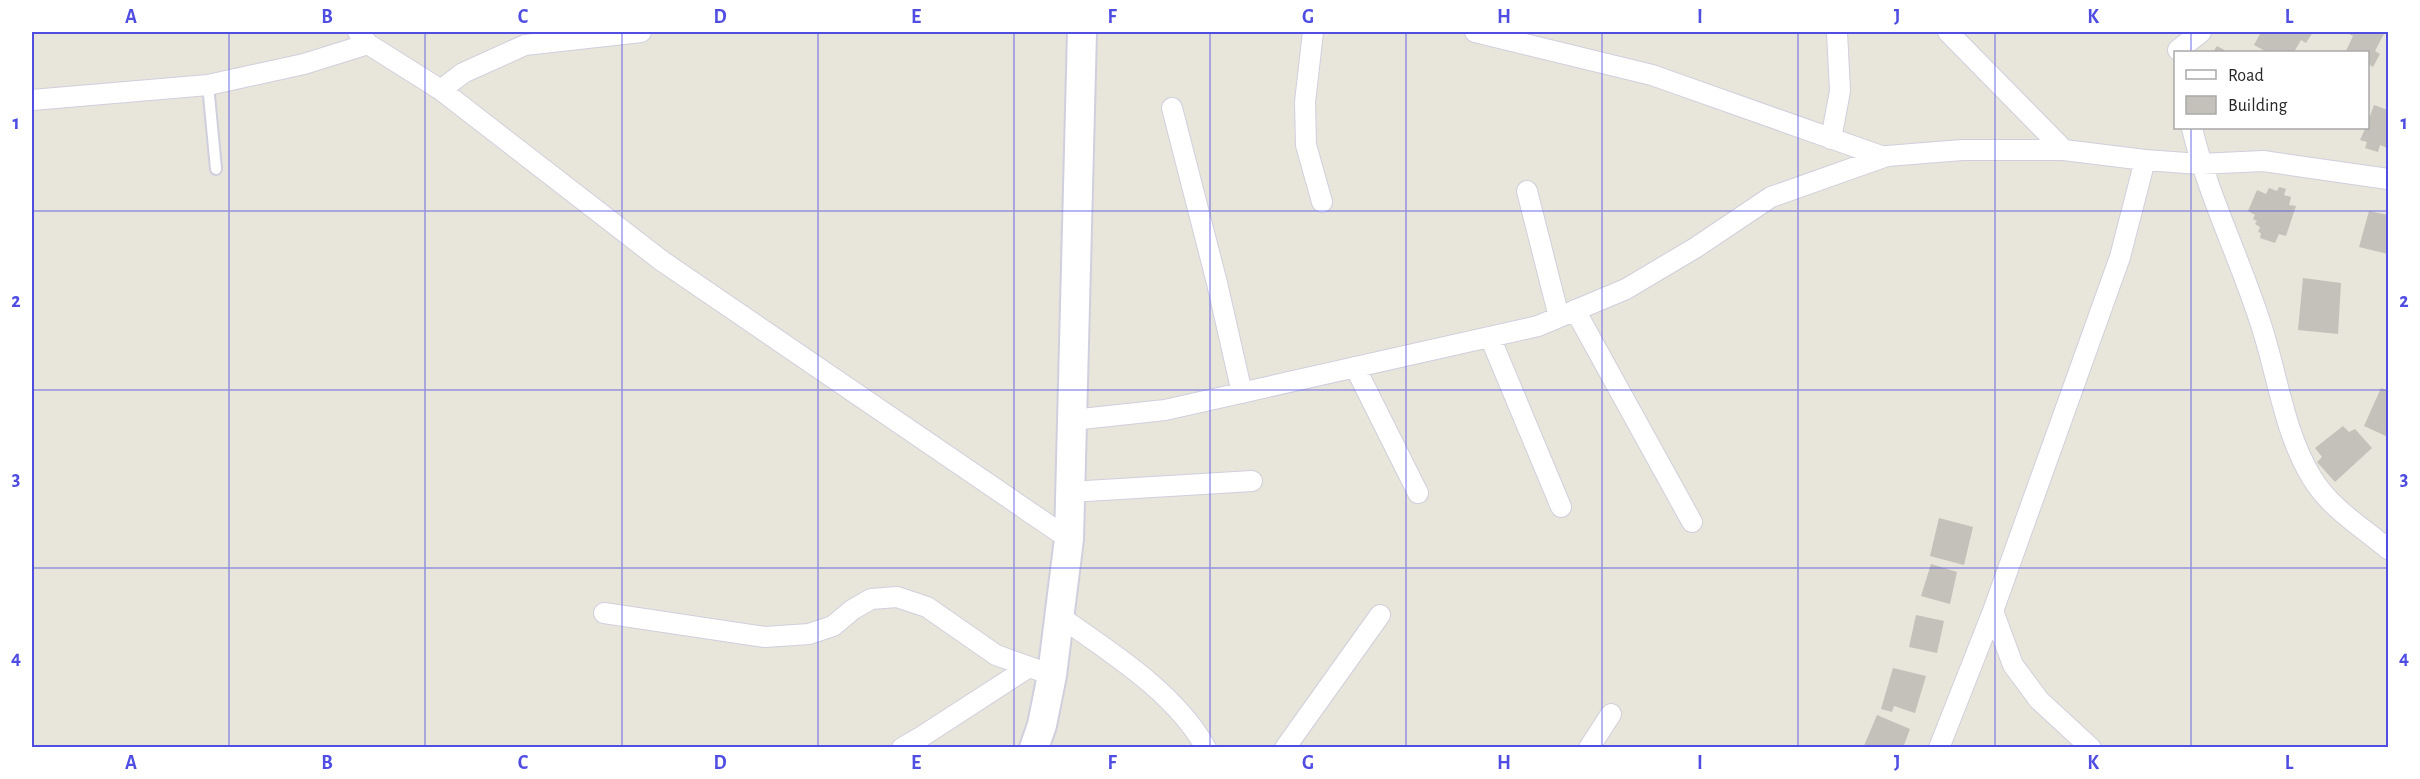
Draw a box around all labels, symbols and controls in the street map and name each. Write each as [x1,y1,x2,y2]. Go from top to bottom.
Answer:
text: A [125,7,137,27]
text: B [321,7,333,27]
text: C [518,7,529,27]
text: D [713,7,727,27]
text: E [911,7,921,27]
text: F [1107,7,1117,27]
text: G [1302,7,1314,27]
text: H [1497,7,1511,27]
text: I [1697,7,1703,27]
text: J [1894,7,1900,27]
text: K [2087,7,2099,27]
text: L [2285,7,2294,27]
legend [2174,51,2369,129]
text: Road [2228,67,2264,85]
text: Building [2228,97,2288,115]
text: 1 [12,113,20,133]
text: 1 [2400,113,2408,133]
text: 2 [11,291,21,311]
text: 2 [2399,291,2409,311]
text: 3 [12,469,20,489]
text: 3 [2400,469,2408,489]
text: 4 [11,648,21,668]
text: 4 [2399,648,2409,668]
text: A [125,753,137,773]
text: B [321,753,333,773]
text: C [518,753,529,773]
text: D [713,753,727,773]
text: E [911,753,921,773]
text: F [1107,753,1117,773]
text: G [1302,753,1314,773]
text: H [1497,753,1511,773]
text: I [1697,753,1703,773]
text: J [1894,753,1900,773]
text: K [2087,753,2099,773]
text: L [2285,753,2294,773]

